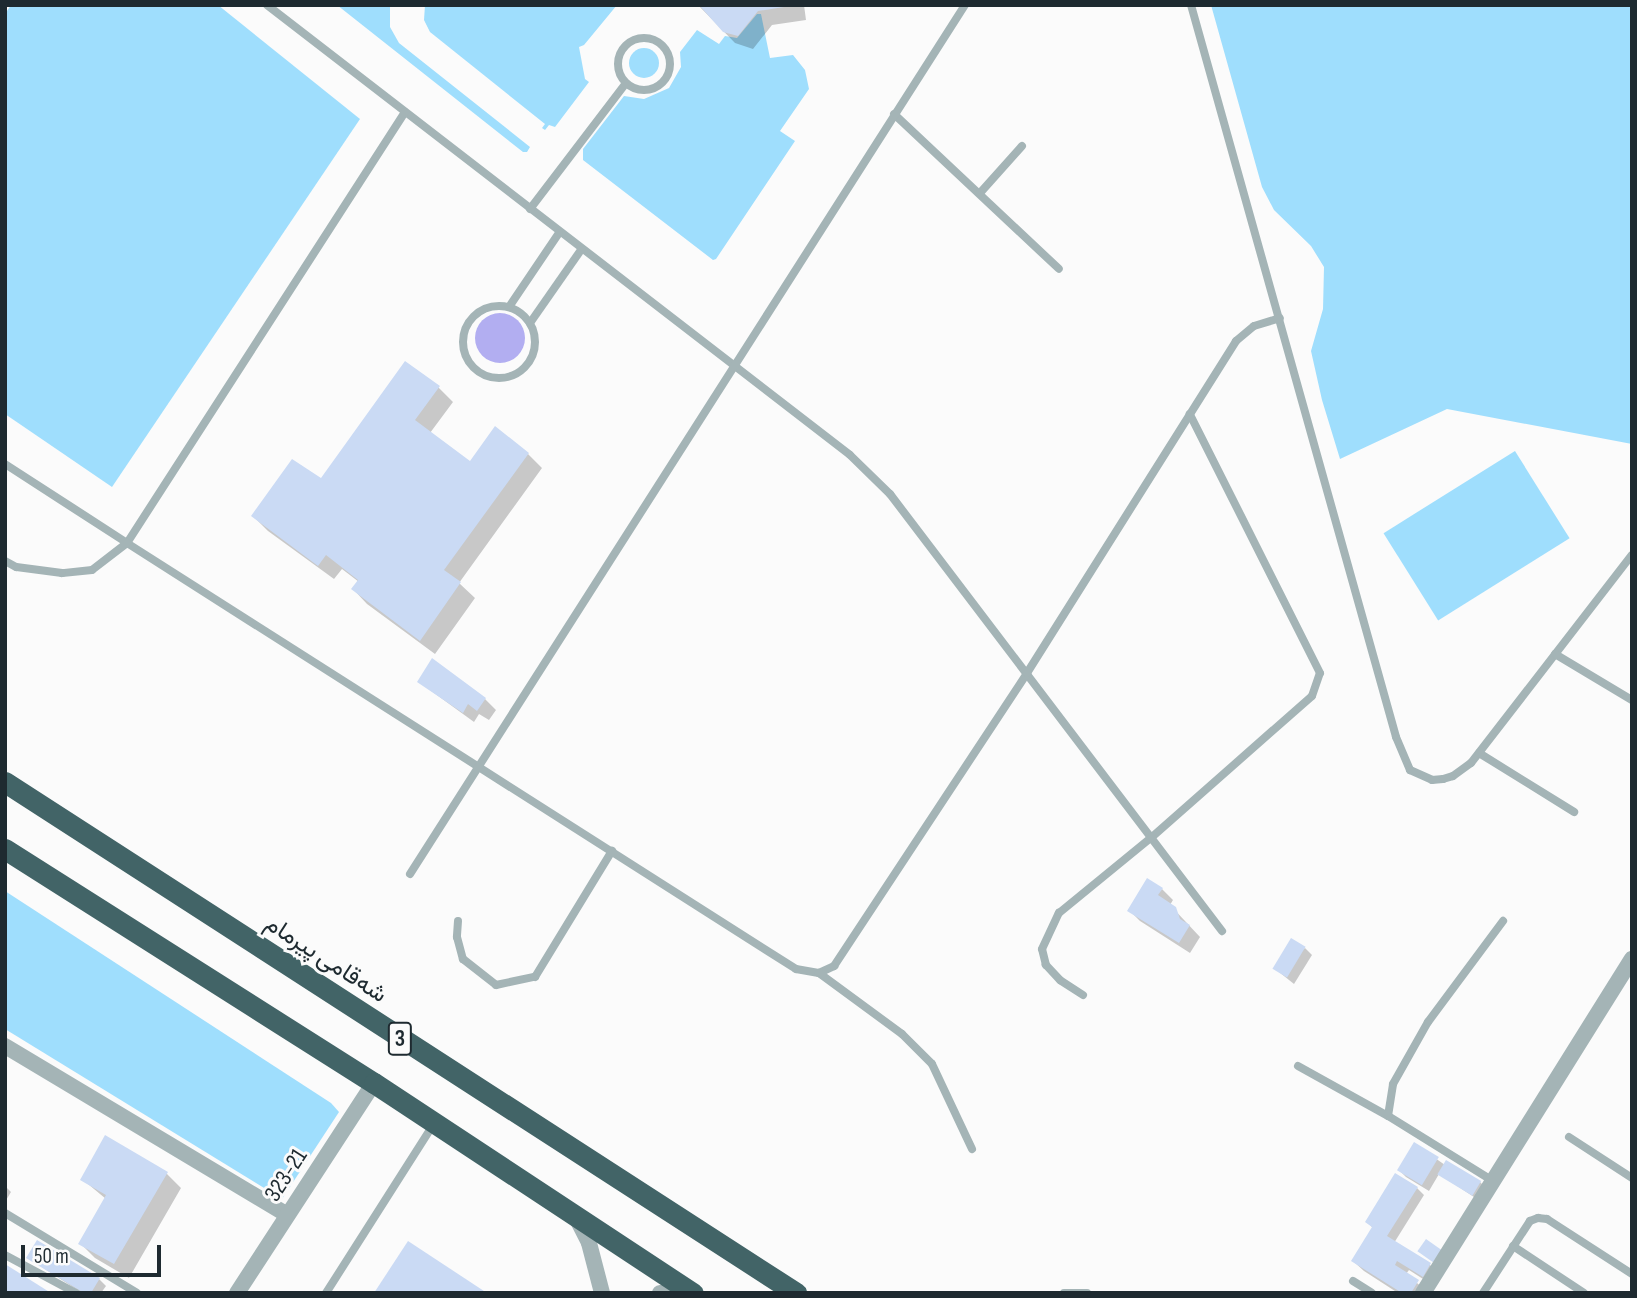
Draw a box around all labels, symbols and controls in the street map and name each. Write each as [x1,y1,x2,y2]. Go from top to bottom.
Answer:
street label: شەقامی پیرمام [260,909,392,1009]
road number: 3 [388,1020,412,1058]
street label: 323-21 [258,1143,314,1207]
scale bar [24,1232,164,1276]
text: 50 m [34,1244,69,1269]

